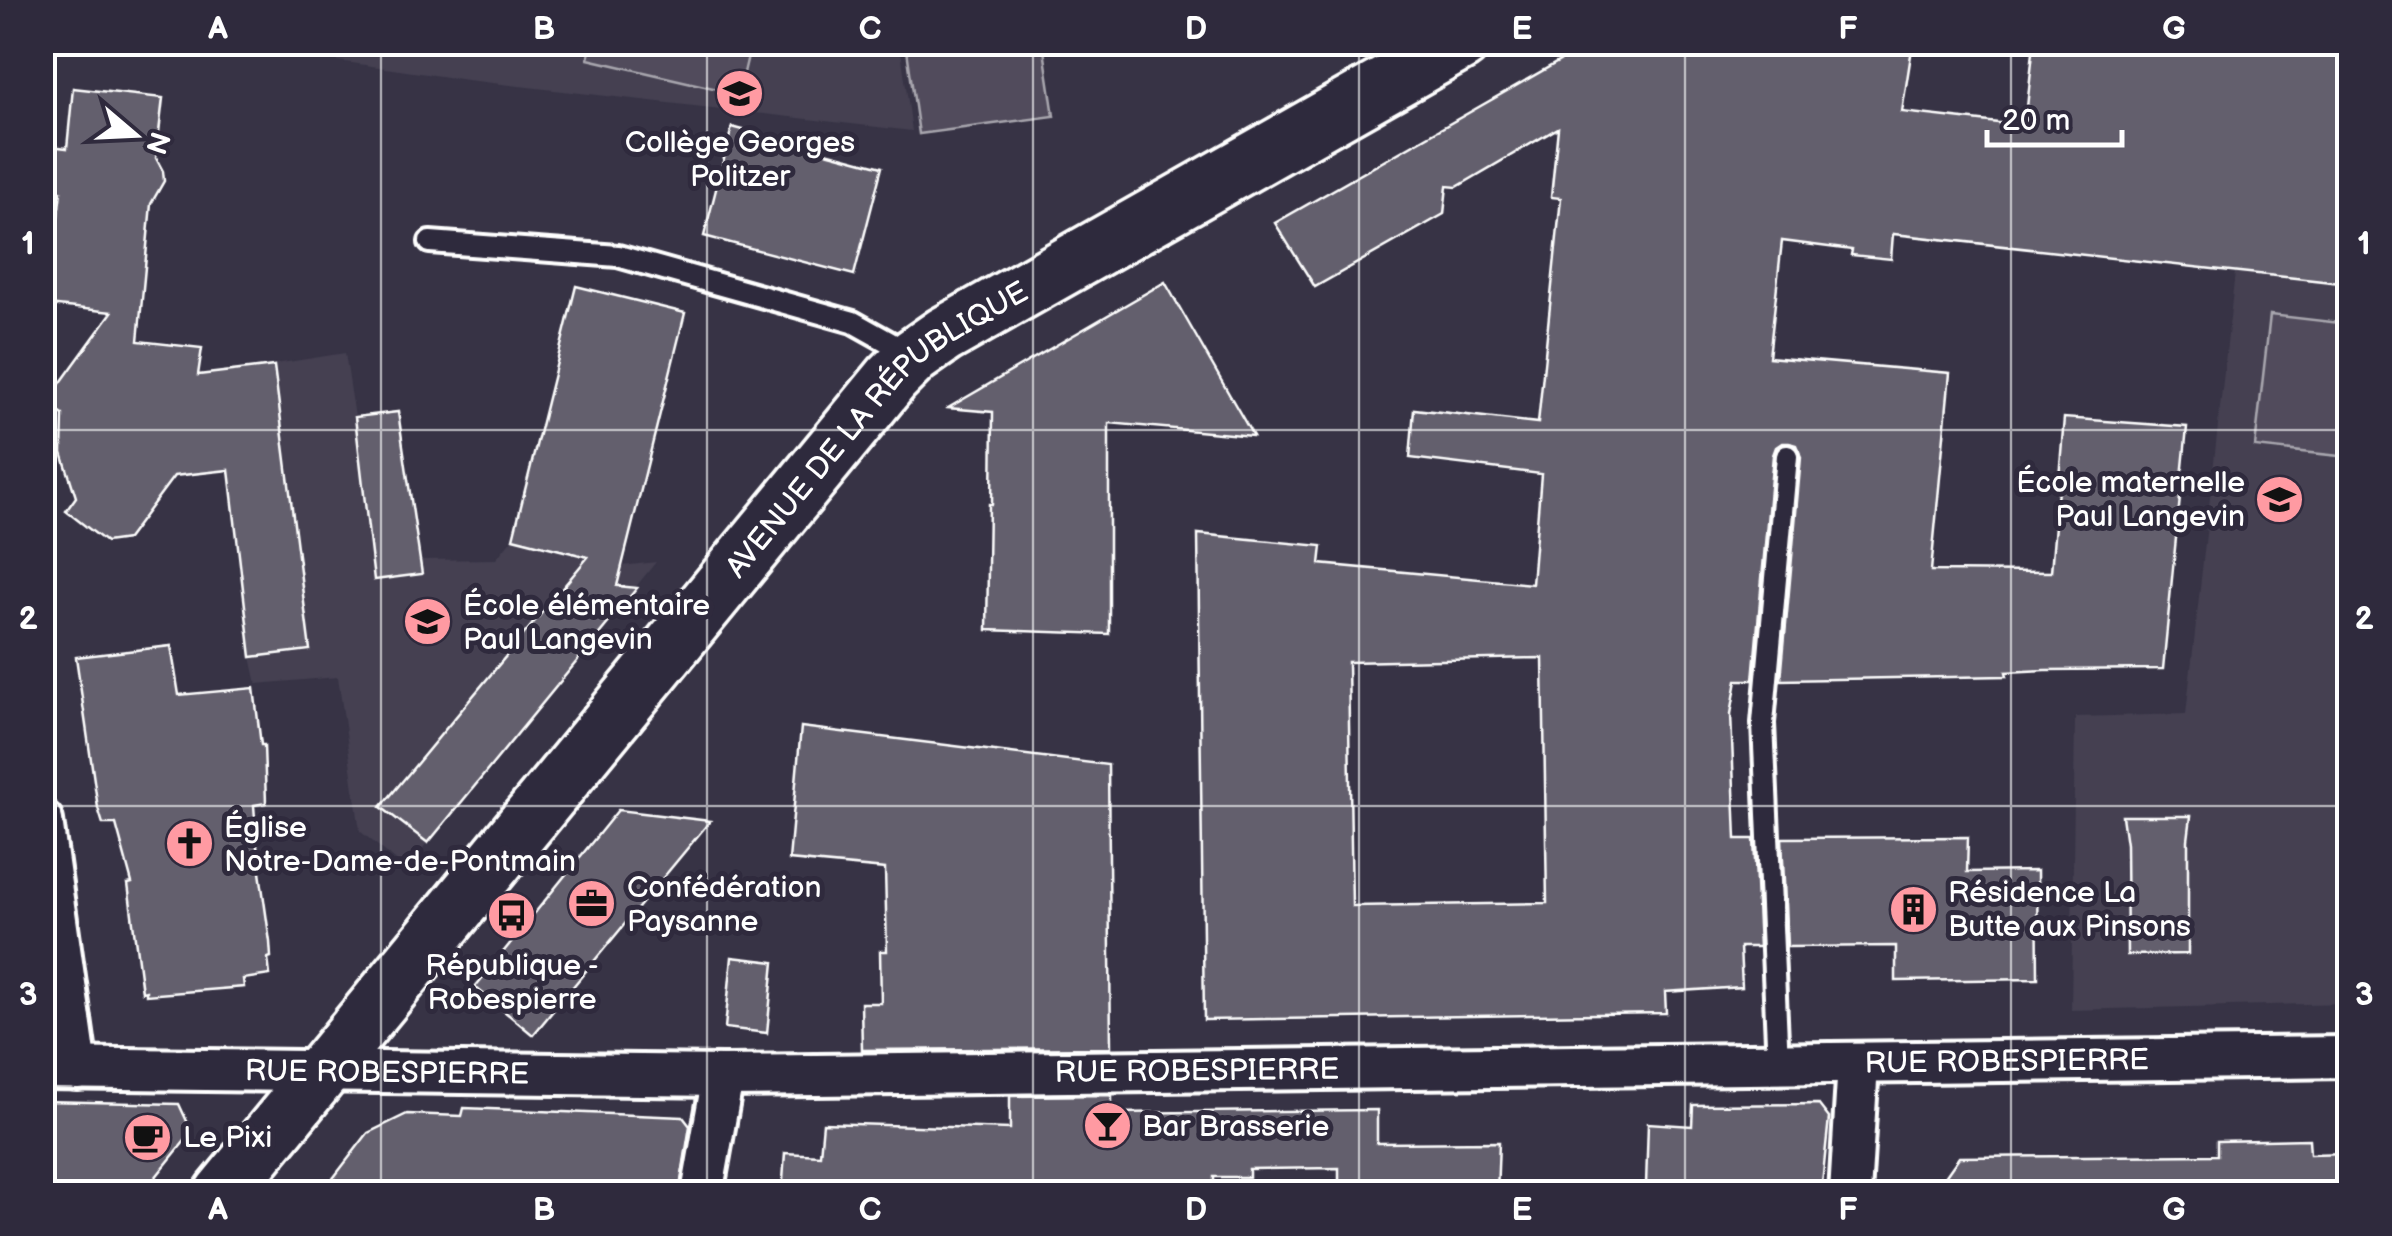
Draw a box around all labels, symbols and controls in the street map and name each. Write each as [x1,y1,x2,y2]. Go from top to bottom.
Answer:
text: A [207,10,228,49]
text: B [533,10,555,49]
text: C [859,10,881,49]
text: D [1185,10,1207,49]
text: E [1512,10,1532,49]
text: F [1838,10,1858,49]
text: G [2162,10,2186,49]
school or university icon: Collège Georges Politzer [714,67,766,119]
north arrow [85,85,185,185]
scale bar [1987,85,2122,147]
text: 20 m [2002,103,2070,139]
place label: Collège Georges Politzer [625,125,855,195]
text: N [138,127,176,158]
text: 1 [21,225,35,264]
text: 1 [2357,225,2371,264]
street label: AVENUE DE LA RÉPUBLIQUE [719,274,1034,585]
place label: École maternelle Paul Langevin [2016,464,2245,535]
school or university icon: École maternelle Paul Langevin [2254,473,2306,525]
place label: École élémentaire Paul Langevin [463,587,710,658]
school or university icon: École élémentaire Paul Langevin [402,596,454,648]
text: 2 [18,600,38,639]
text: 2 [2354,600,2374,639]
place label: Église Notre-Dame-de-Pontmain [224,809,576,880]
church icon: Église Notre-Dame-de-Pontmain [163,818,215,870]
place label: Confédération Paysanne [627,870,821,940]
place label: Résidence La Butte aux Pinsons [1948,875,2191,945]
office icon: Confédération Paysanne [566,878,618,930]
building icon: Résidence La Butte aux Pinsons [1887,883,1939,935]
bus stop icon: République - Robespierre [486,890,538,942]
place label: République - Robespierre [425,948,599,1018]
text: 3 [19,976,37,1015]
text: 3 [2355,976,2373,1015]
street label: RUE ROBESPIERRE [1864,1042,2149,1082]
street label: RUE ROBESPIERRE [1055,1052,1339,1091]
street label: RUE ROBESPIERRE [245,1053,529,1093]
bar icon: Bar Brasserie [1081,1100,1133,1152]
place label: Bar Brasserie [1142,1109,1329,1145]
cafe icon: Le Pixi [122,1111,174,1163]
place label: Le Pixi [183,1120,272,1156]
text: A [207,1191,228,1230]
text: B [533,1191,555,1230]
text: C [859,1191,881,1230]
text: D [1185,1191,1207,1230]
text: E [1512,1191,1532,1230]
text: F [1838,1191,1858,1230]
text: G [2162,1191,2186,1230]

